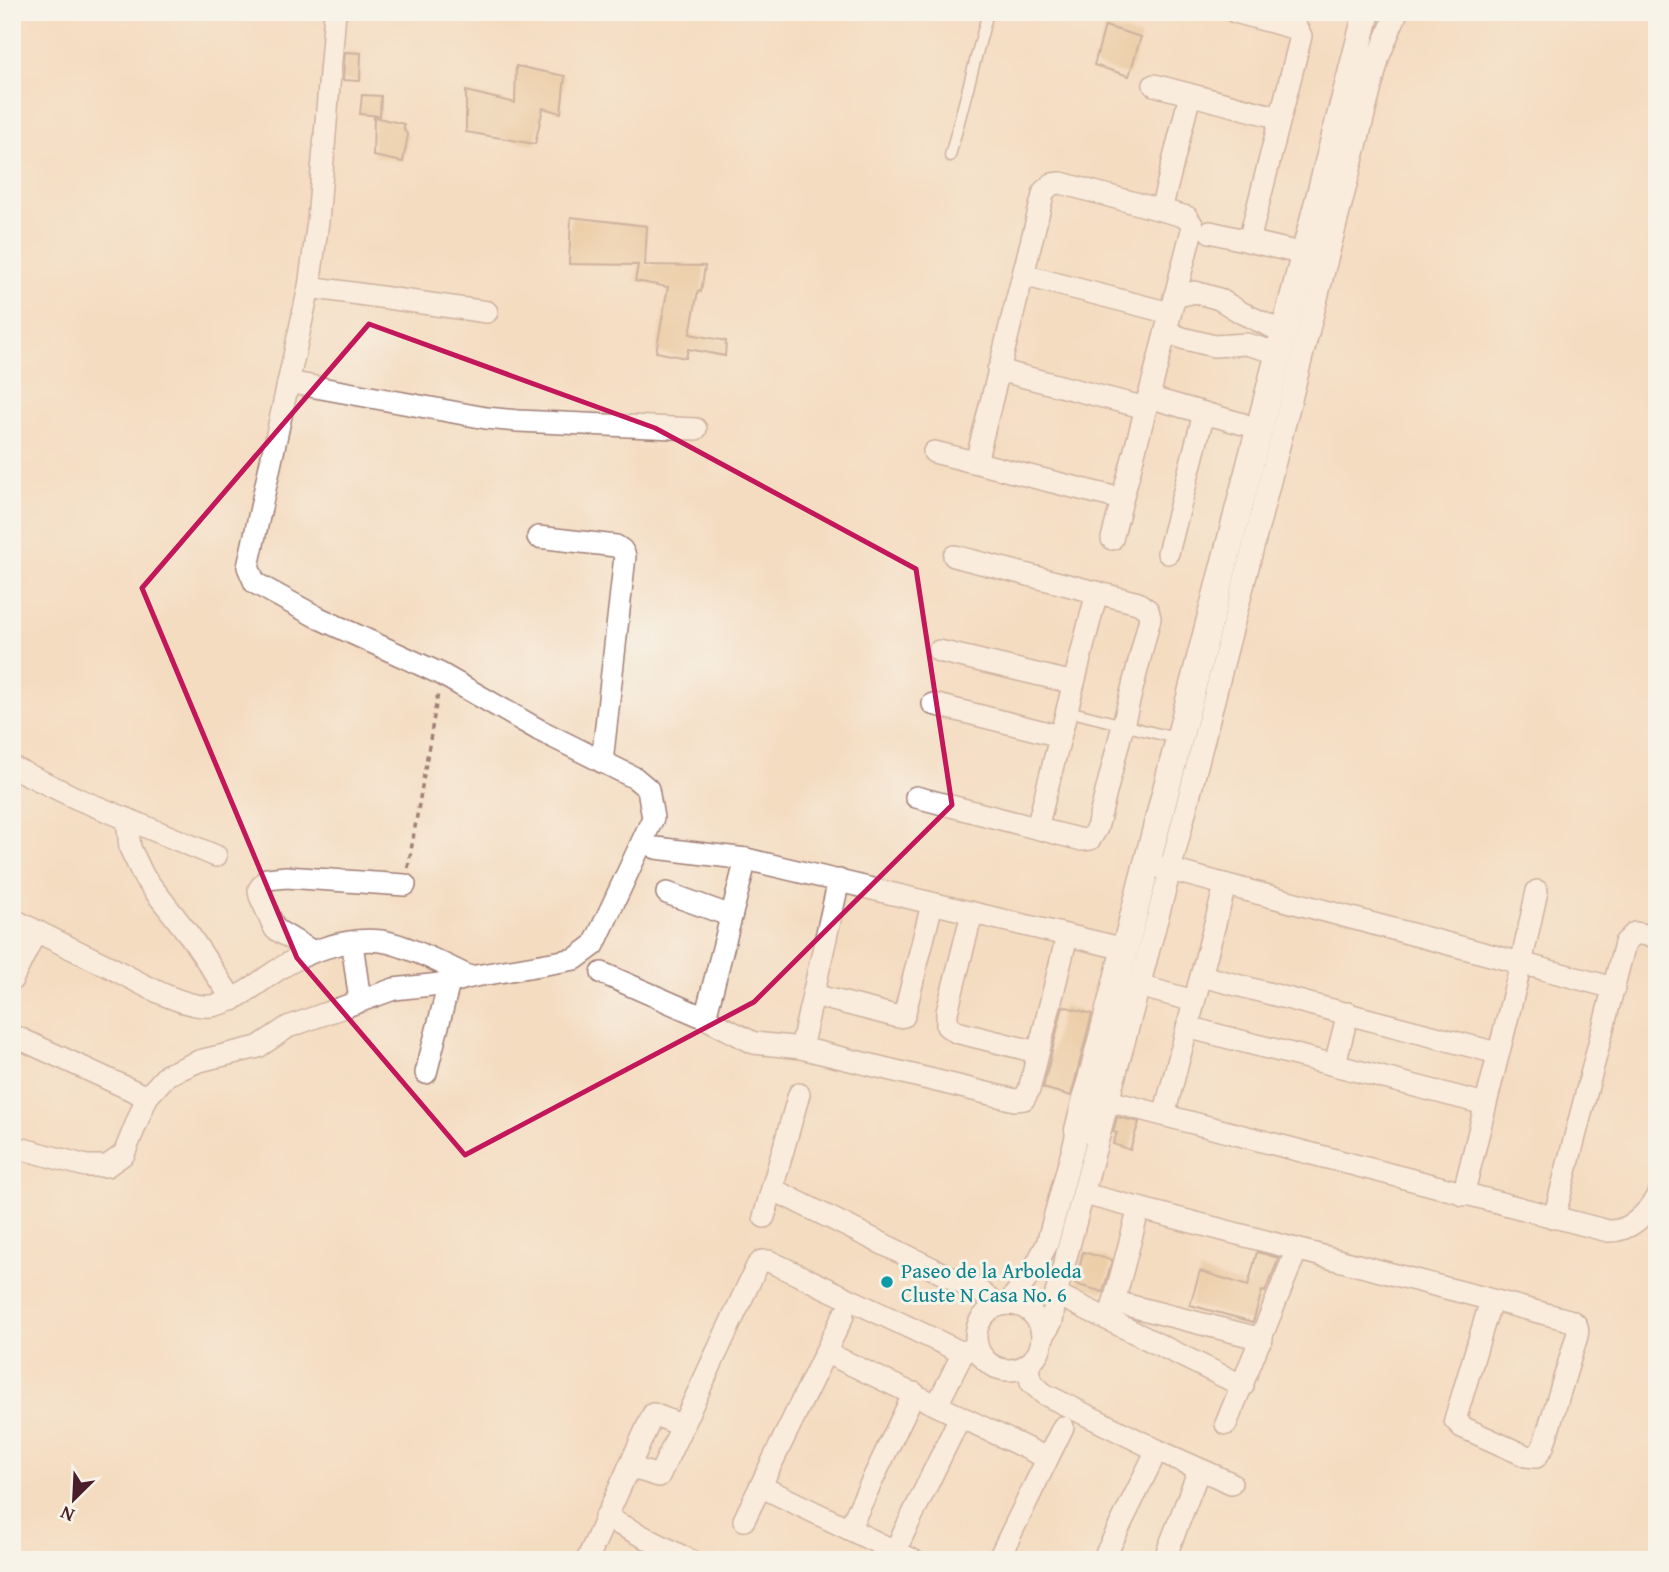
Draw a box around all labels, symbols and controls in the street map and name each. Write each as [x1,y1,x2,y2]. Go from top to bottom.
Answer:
place label: Paseo de la Arboleda Cluste N Casa No. 6 [901,1255,1082,1310]
marker: Paseo de la Arboleda Cluste N Casa No. 6 [879,1274,895,1290]
north arrow [38,1464,108,1534]
text: N [55,1499,79,1530]

